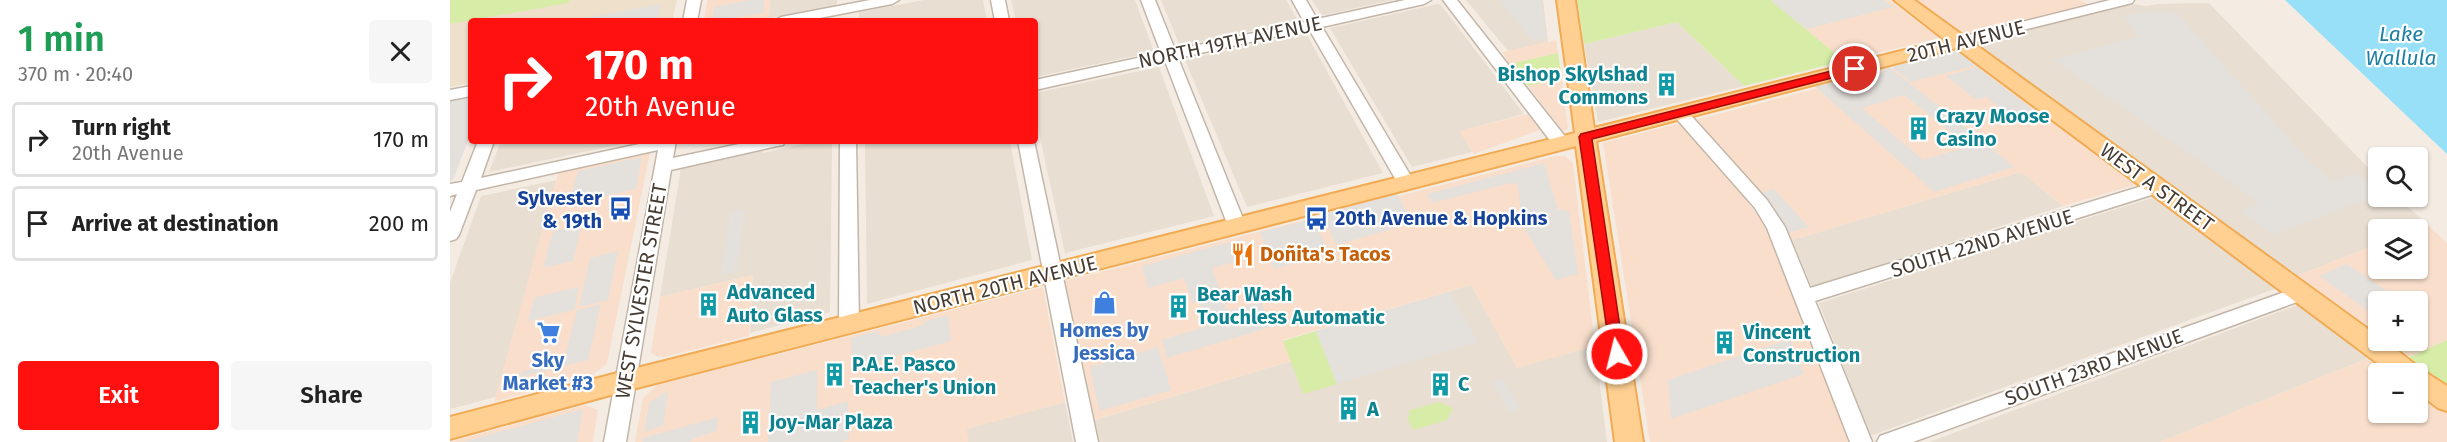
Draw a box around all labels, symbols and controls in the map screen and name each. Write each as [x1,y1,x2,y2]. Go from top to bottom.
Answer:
street label: NORTH 19TH AVENUE [1136,11,1324,73]
street label: 20TH AVENUE [1905,15,2027,67]
text: 1 min [18,17,105,61]
button: close [369,20,432,83]
water label: Lake Wallula [2365,21,2437,71]
text: 170 m [585,40,694,90]
icon: right [486,42,564,120]
pin [1829,43,1880,94]
icon: arrive [1838,52,1871,85]
text: 370 m · 20:40 [18,62,133,86]
place label: Bishop Skylshad Commons [1498,62,1648,109]
building icon: Bishop Skylshad Commons [1653,72,1679,98]
text: 20th Avenue [585,91,736,123]
place label: Crazy Moose Casino [1936,104,2050,151]
text: Turn right [72,114,171,141]
building icon: Crazy Moose Casino [1905,115,1931,141]
icon: right [21,123,54,156]
text: 170 m [373,126,429,153]
street label: WEST A STREET [2096,138,2219,237]
text: 20th Avenue [72,141,184,165]
map controls [2368,147,2428,423]
button: search [2368,147,2428,207]
street label: WEST SYLVESTER STREET [610,181,672,401]
place label: Sylvester & 19th [517,186,603,233]
bus stop icon: Sylvester & 19th [607,196,633,222]
street label: SOUTH 22ND AVENUE [1888,204,2076,282]
bus stop icon: 20th Avenue & Hopkins [1304,205,1330,231]
place label: 20th Avenue & Hopkins [1335,206,1548,230]
icon: arrive [21,207,54,240]
text: Arrive at destination [72,210,279,237]
text: 200 m [369,210,429,237]
button: layers [2368,219,2428,279]
restaurant icon: Doñita's Tacos [1229,241,1255,267]
place label: Doñita's Tacos [1260,242,1391,266]
street label: NORTH 20TH AVENUE [911,251,1099,319]
place label: Advanced Auto Glass [726,280,823,327]
place label: Bear Wash Touchless Automatic [1197,282,1385,329]
shop icon: Homes by Jessica [1091,289,1117,315]
building icon: Advanced Auto Glass [696,291,722,317]
button: + [2368,291,2428,351]
building icon: Bear Wash Touchless Automatic [1166,293,1192,319]
place label: Homes by Jessica [1059,318,1149,365]
supermarket icon: Sky Market #3 [535,319,561,345]
place label: Vincent Construction [1742,320,1860,367]
position arrow [1585,322,1649,386]
street label: SOUTH 23RD AVENUE [2002,324,2186,410]
building icon: Vincent Construction [1712,330,1738,356]
place label: Sky Market #3 [503,348,593,395]
place label: P.A.E. Pasco Teacher's Union [852,352,996,399]
button: Exit [18,361,219,430]
button: Share [231,361,432,430]
building icon: P.A.E. Pasco Teacher's Union [821,362,847,388]
button: − [2368,363,2428,423]
building icon: C [1427,371,1453,397]
place label: C [1458,372,1470,396]
building icon: A [1336,396,1362,422]
place label: A [1366,397,1380,421]
building icon: Joy-Mar Plaza [738,409,764,435]
place label: Joy-Mar Plaza [768,410,893,434]

